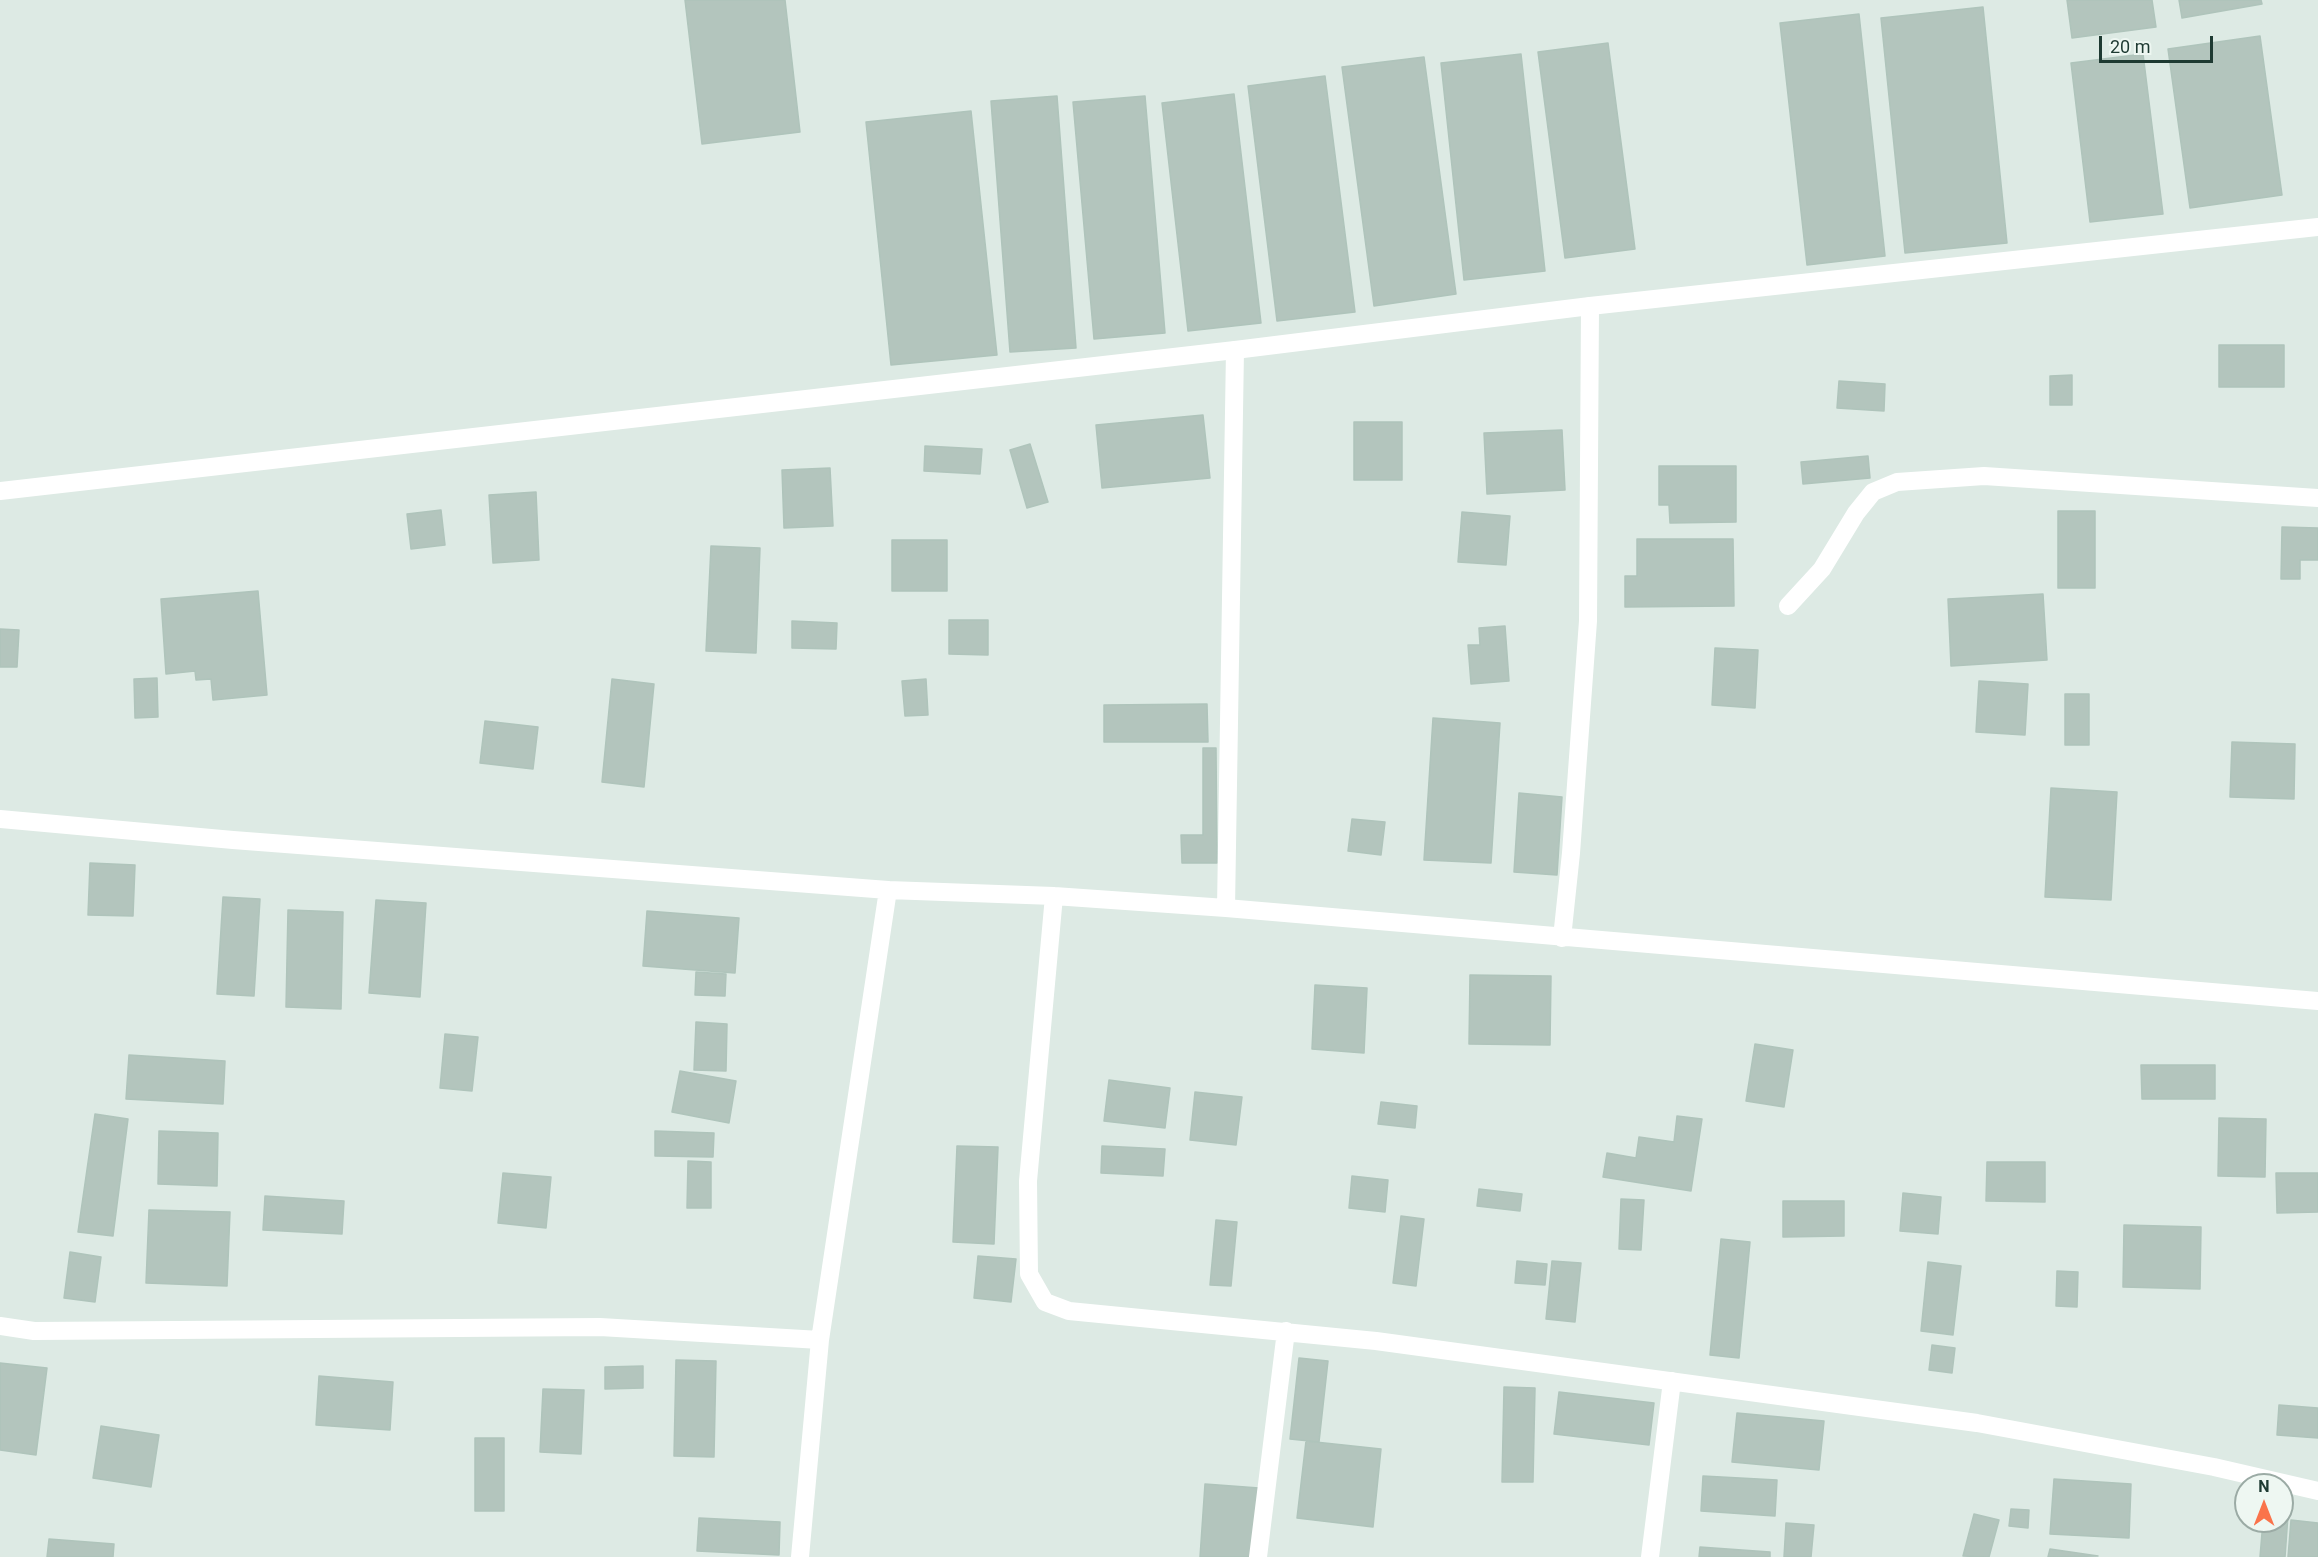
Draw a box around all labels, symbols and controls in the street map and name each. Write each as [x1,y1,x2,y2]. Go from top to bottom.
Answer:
scale bar [2102,24,2216,62]
text: 20 m [2110,36,2150,57]
north arrow [2234,1473,2294,1533]
text: N [2258,1477,2270,1496]

